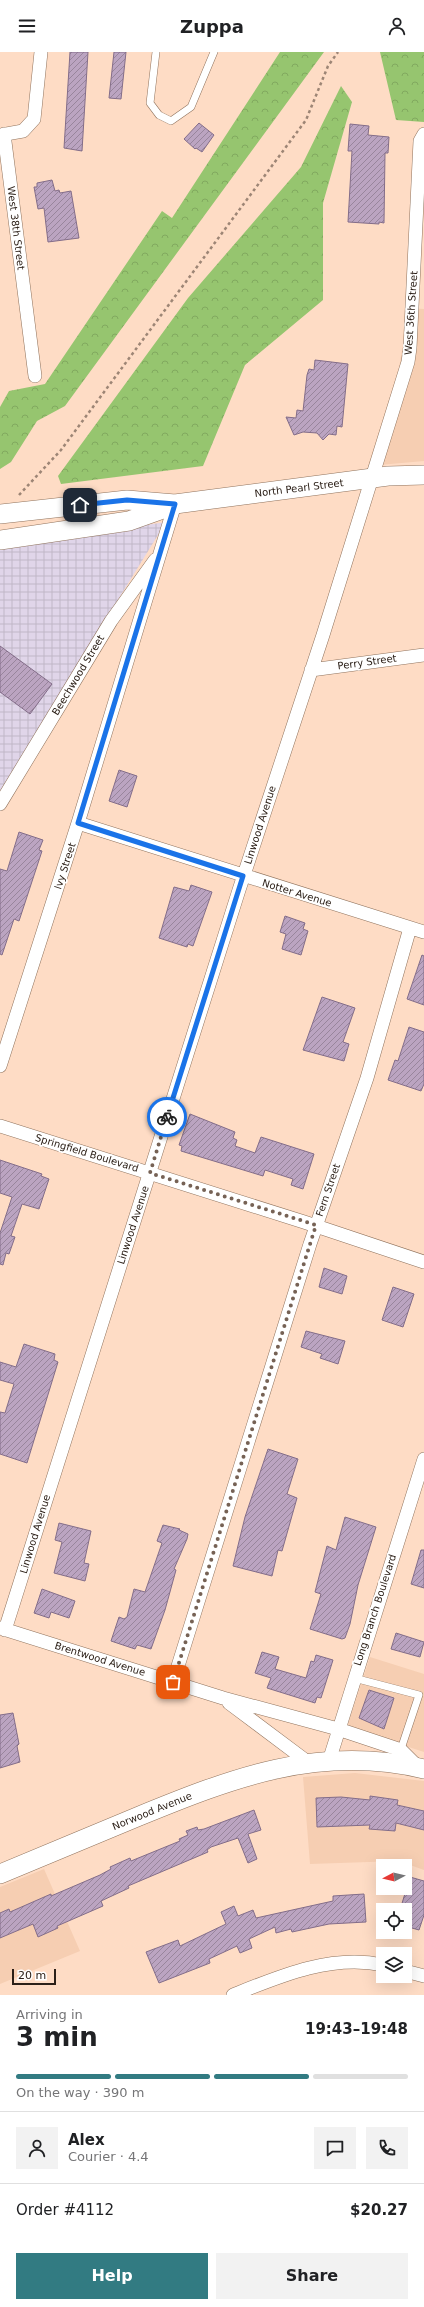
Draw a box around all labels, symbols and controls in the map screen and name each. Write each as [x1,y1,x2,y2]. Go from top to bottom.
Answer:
icon: menu [16,15,38,37]
icon: person [386,15,408,37]
text: Zuppa [180,16,244,37]
street label: West 38th Street [5,185,27,271]
street label: West 36th Street [403,270,419,355]
street label: North Pearl Street [254,477,344,499]
pin [63,488,97,522]
icon: home [69,494,91,516]
street label: Beechwood Street [50,633,106,717]
street label: Perry Street [337,652,397,672]
street label: Linwood Avenue [242,784,278,866]
street label: Ivy Street [52,841,78,891]
street label: Notter Avenue [261,877,333,909]
courier [147,1097,187,1137]
icon: bike [156,1106,178,1128]
street label: Springfield Boulevard [34,1132,140,1174]
street label: Fern Street [314,1162,342,1218]
street label: Linwood Avenue [115,1184,151,1266]
street label: Linwood Avenue [18,1493,52,1575]
street label: Long Branch Boulevard [352,1553,398,1667]
street label: Brentwood Avenue [53,1640,147,1678]
pin [156,1665,190,1699]
icon: bag [162,1671,184,1693]
street label: Norwood Avenue [111,1790,193,1832]
north arrow [376,1859,412,1895]
map controls [376,1859,412,1983]
button: locate [376,1903,412,1939]
button: layers [376,1947,412,1983]
scale bar [12,1967,56,1986]
text: 20 m [18,1969,46,1982]
text: Arriving in [16,2007,83,2022]
text: 19:43–19:48 [305,2020,408,2038]
text: 3 min [16,2022,98,2052]
text: On the way · 390 m [16,2085,144,2100]
button: person [16,2127,58,2169]
button: chat [314,2127,356,2169]
button: phone [366,2127,408,2169]
text: Alex [68,2131,105,2149]
text: Courier · 4.4 [68,2149,149,2164]
text: Order #4112 [16,2201,114,2219]
text: $20.27 [350,2201,408,2219]
button: Help [16,2253,208,2299]
button: Share [216,2253,408,2299]

